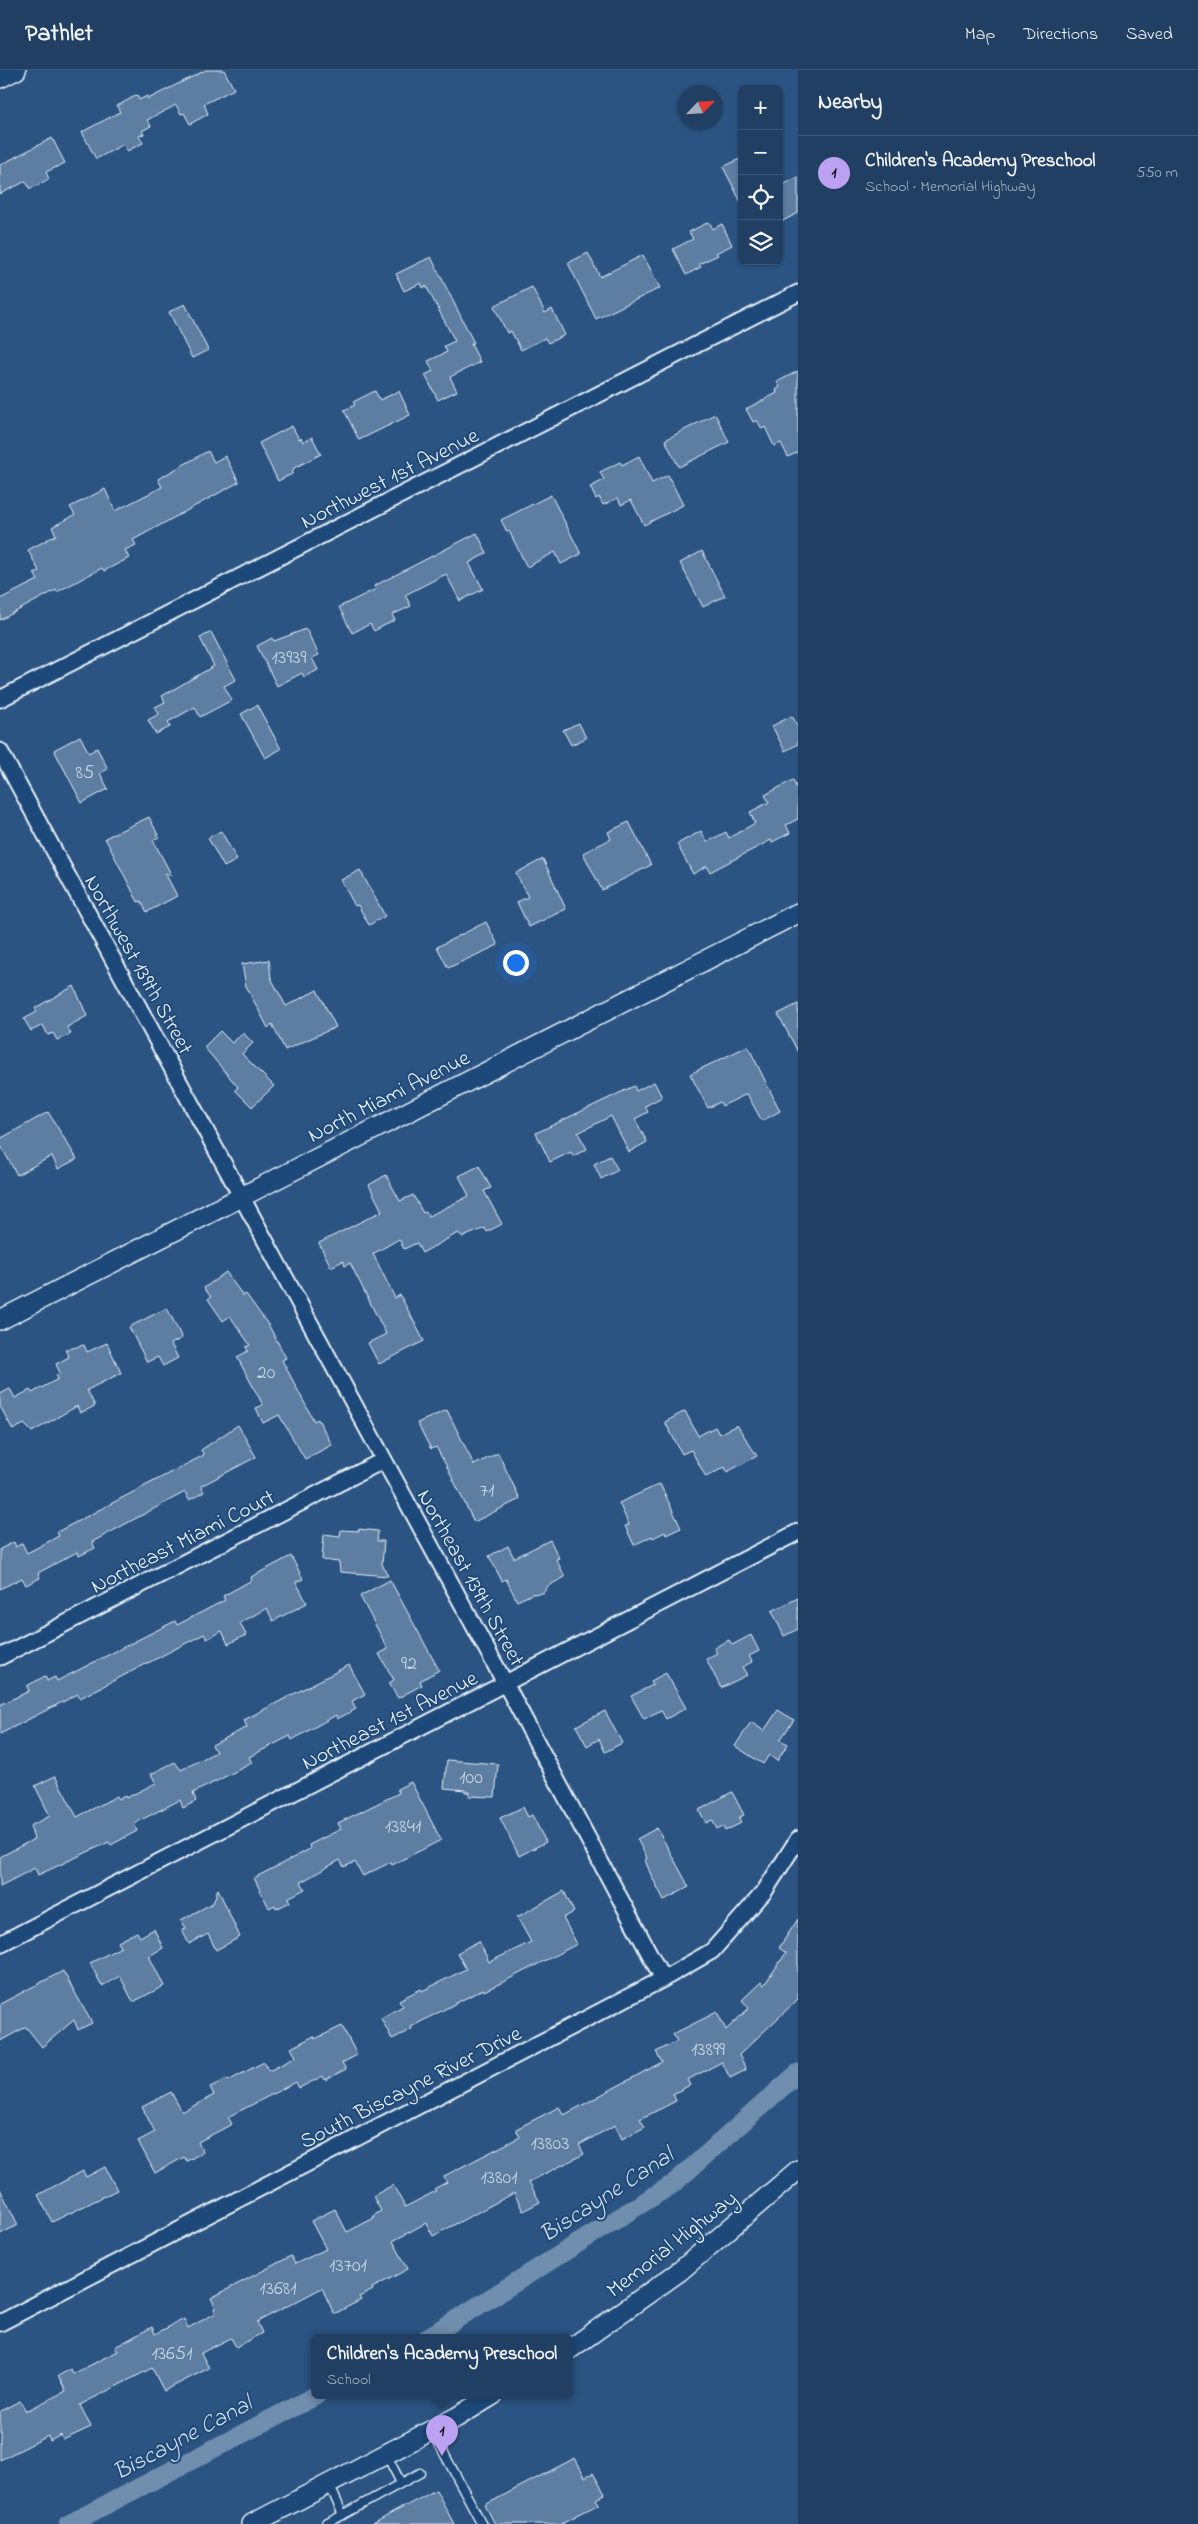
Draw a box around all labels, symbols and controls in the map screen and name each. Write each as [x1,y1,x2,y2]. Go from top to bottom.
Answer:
text: Pathlet [25,17,93,52]
text: Map [965,22,995,48]
text: Directions [1023,22,1098,48]
text: Saved [1126,22,1173,48]
north arrow [678,85,723,130]
map controls [738,85,783,265]
button: + [738,85,783,130]
text: Nearby [818,88,882,118]
button: − [738,130,783,175]
text: Children's Academy Preschool [865,148,1095,175]
text: 1 [831,161,837,185]
text: 550 m [1136,161,1178,185]
button: locate [738,175,783,220]
text: School · Memorial Highway [865,175,1035,199]
button: layers [738,220,783,265]
street label: Northwest 1st Avenue [296,421,485,538]
house number: 13939 [272,644,306,673]
house number: 85 [76,759,94,788]
street label: Northwest 139th Street [75,870,200,1062]
your location [503,950,529,976]
street label: North Miami Avenue [303,1043,476,1152]
house number: 20 [257,1359,276,1388]
house number: 71 [480,1477,494,1506]
street label: Northeast Miami Court [86,1482,281,1603]
street label: Northeast 139th Street [407,1484,532,1673]
house number: 92 [401,1650,417,1679]
street label: Northeast 1st Avenue [297,1663,484,1780]
house number: 100 [459,1764,483,1793]
house number: 13841 [385,1813,421,1842]
street label: South Biscayne River Drive [295,2019,528,2159]
house number: 13899 [691,2036,725,2065]
house number: 13803 [530,2130,570,2159]
water label: Biscayne Canal [534,2138,684,2252]
house number: 13801 [480,2164,518,2193]
street label: Memorial Highway [601,2184,746,2308]
house number: 13701 [329,2252,367,2281]
house number: 13681 [259,2275,297,2304]
popup [311,2334,573,2399]
house number: 13651 [151,2340,193,2369]
text: Children's Academy Preschool [327,2341,557,2368]
text: School [327,2368,371,2392]
water label: Biscayne Canal [107,2386,262,2491]
pin: 1 [426,2415,458,2456]

